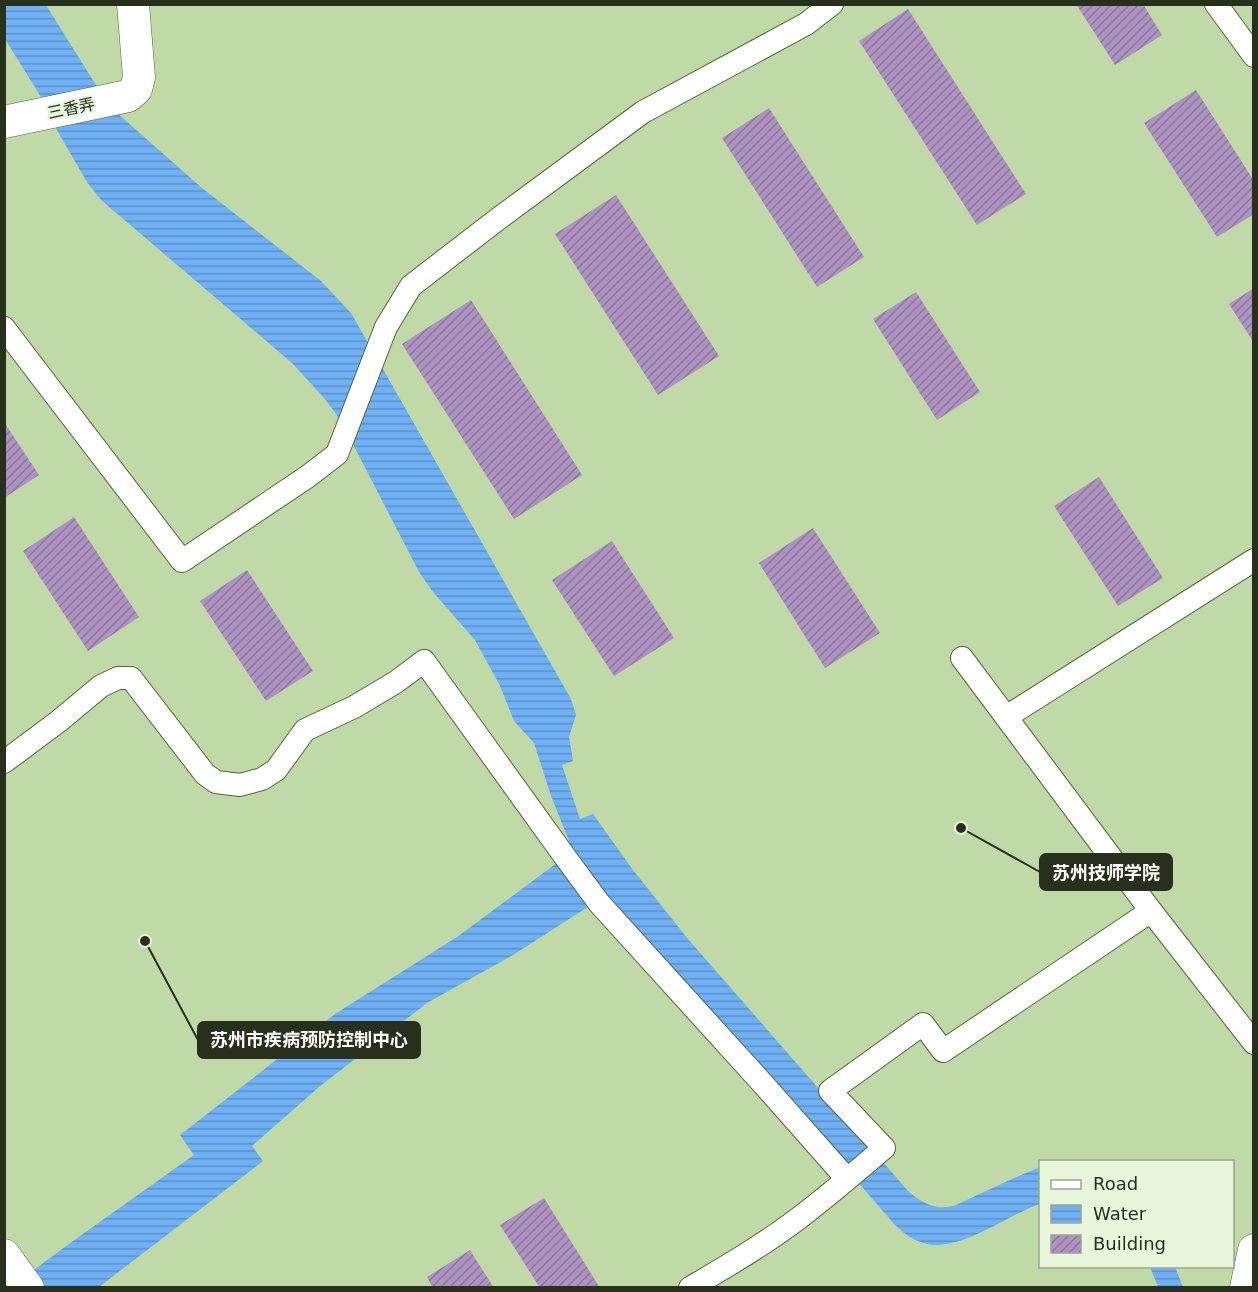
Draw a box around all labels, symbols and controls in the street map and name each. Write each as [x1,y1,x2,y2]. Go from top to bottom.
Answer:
street label: 三香弄 [46,94,97,123]
callout: 苏州技师学院 [1040,854,1172,890]
text: 苏州技师学院 [1052,862,1160,883]
callout: 苏州市疾病预防控制中心 [198,1022,420,1058]
text: 苏州市疾病预防控制中心 [210,1029,408,1050]
legend [1039,1160,1234,1268]
text: Road [1093,1173,1138,1194]
text: Water [1093,1203,1147,1224]
text: Building [1093,1233,1166,1254]

